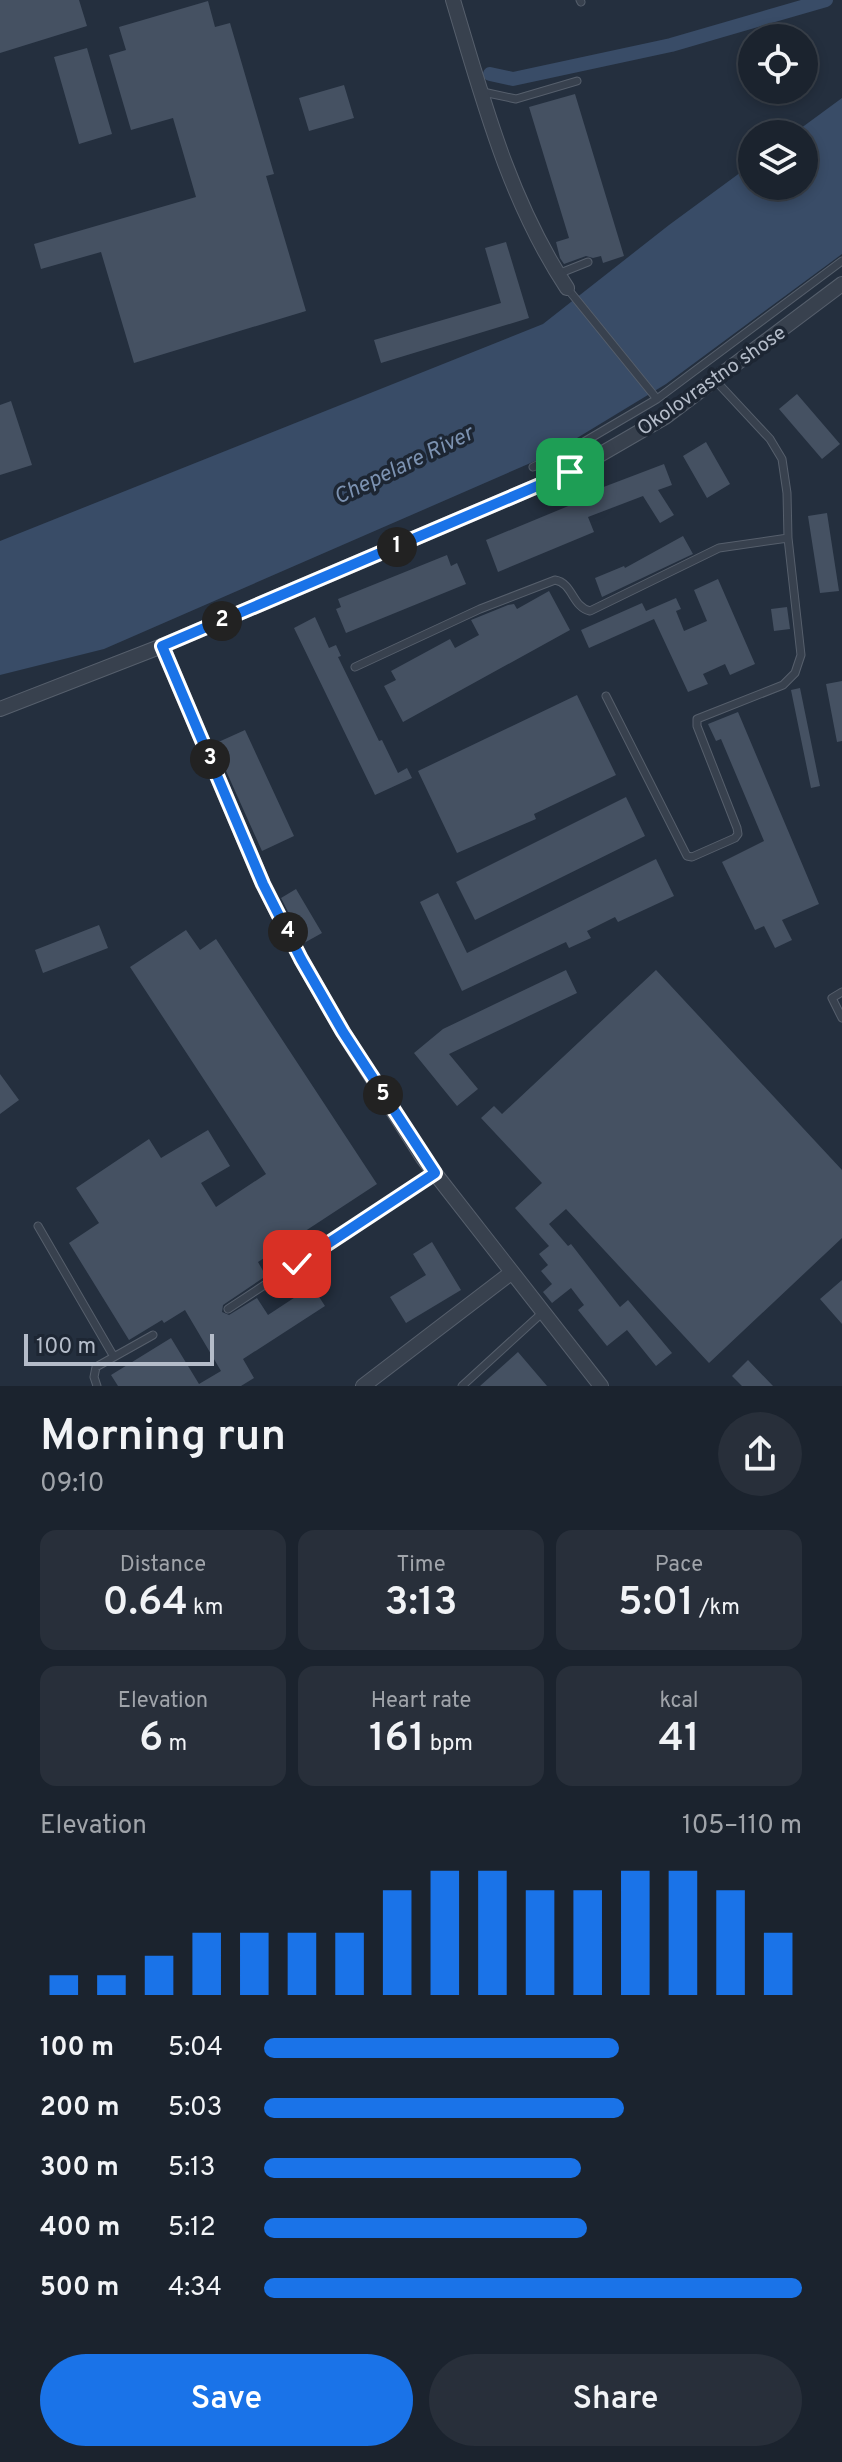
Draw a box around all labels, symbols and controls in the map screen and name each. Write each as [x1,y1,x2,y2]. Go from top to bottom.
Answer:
map controls [738,24,818,200]
button: locate [738,24,818,104]
button: layers [738,120,818,200]
street label: Okolovrastno shose [633,321,792,443]
water label: Chepelare River [330,420,480,512]
pin [536,438,604,506]
icon: arrive [548,450,592,494]
pin: 1 [377,527,417,567]
text: 1 [393,533,401,560]
pin: 2 [202,601,242,641]
text: 2 [215,607,229,634]
pin: 3 [190,739,230,779]
text: 3 [203,745,217,772]
pin: 4 [268,912,308,952]
text: 4 [281,918,295,945]
pin: 5 [363,1075,403,1115]
text: 5 [376,1081,390,1108]
pin [263,1230,331,1298]
icon: check [275,1242,319,1286]
scale bar [24,1330,214,1366]
text: 100 m [36,1334,96,1361]
text: Morning run [40,1410,286,1466]
button: share [718,1412,802,1496]
text: 09:10 [40,1468,104,1501]
text: Distance [120,1552,206,1579]
text: Time [396,1552,446,1579]
text: Pace [655,1552,703,1579]
text: 0.64 [103,1579,188,1629]
text: 3:13 [384,1579,458,1629]
text: 5:01 [618,1579,694,1629]
text: km [188,1595,223,1622]
text: /km [694,1595,740,1622]
text: Elevation [118,1688,208,1715]
text: Heart rate [371,1688,471,1715]
text: kcal [659,1688,699,1715]
text: 6 [139,1715,163,1765]
text: 161 [369,1715,425,1765]
text: 41 [658,1715,700,1765]
text: m [163,1731,187,1758]
text: bpm [425,1731,473,1758]
text: Elevation [40,1810,147,1843]
text: 105–110 m [682,1810,802,1843]
text: 100 m [40,2032,114,2065]
text: 5:04 [168,2032,223,2065]
text: 200 m [40,2092,119,2125]
text: 5:03 [168,2092,222,2125]
text: 300 m [40,2152,119,2185]
text: 5:13 [168,2152,215,2185]
text: 400 m [40,2212,120,2245]
text: 5:12 [168,2212,216,2245]
text: 500 m [40,2272,119,2305]
text: 4:34 [168,2272,222,2305]
button: Save [40,2354,413,2446]
button: Share [429,2354,802,2446]

